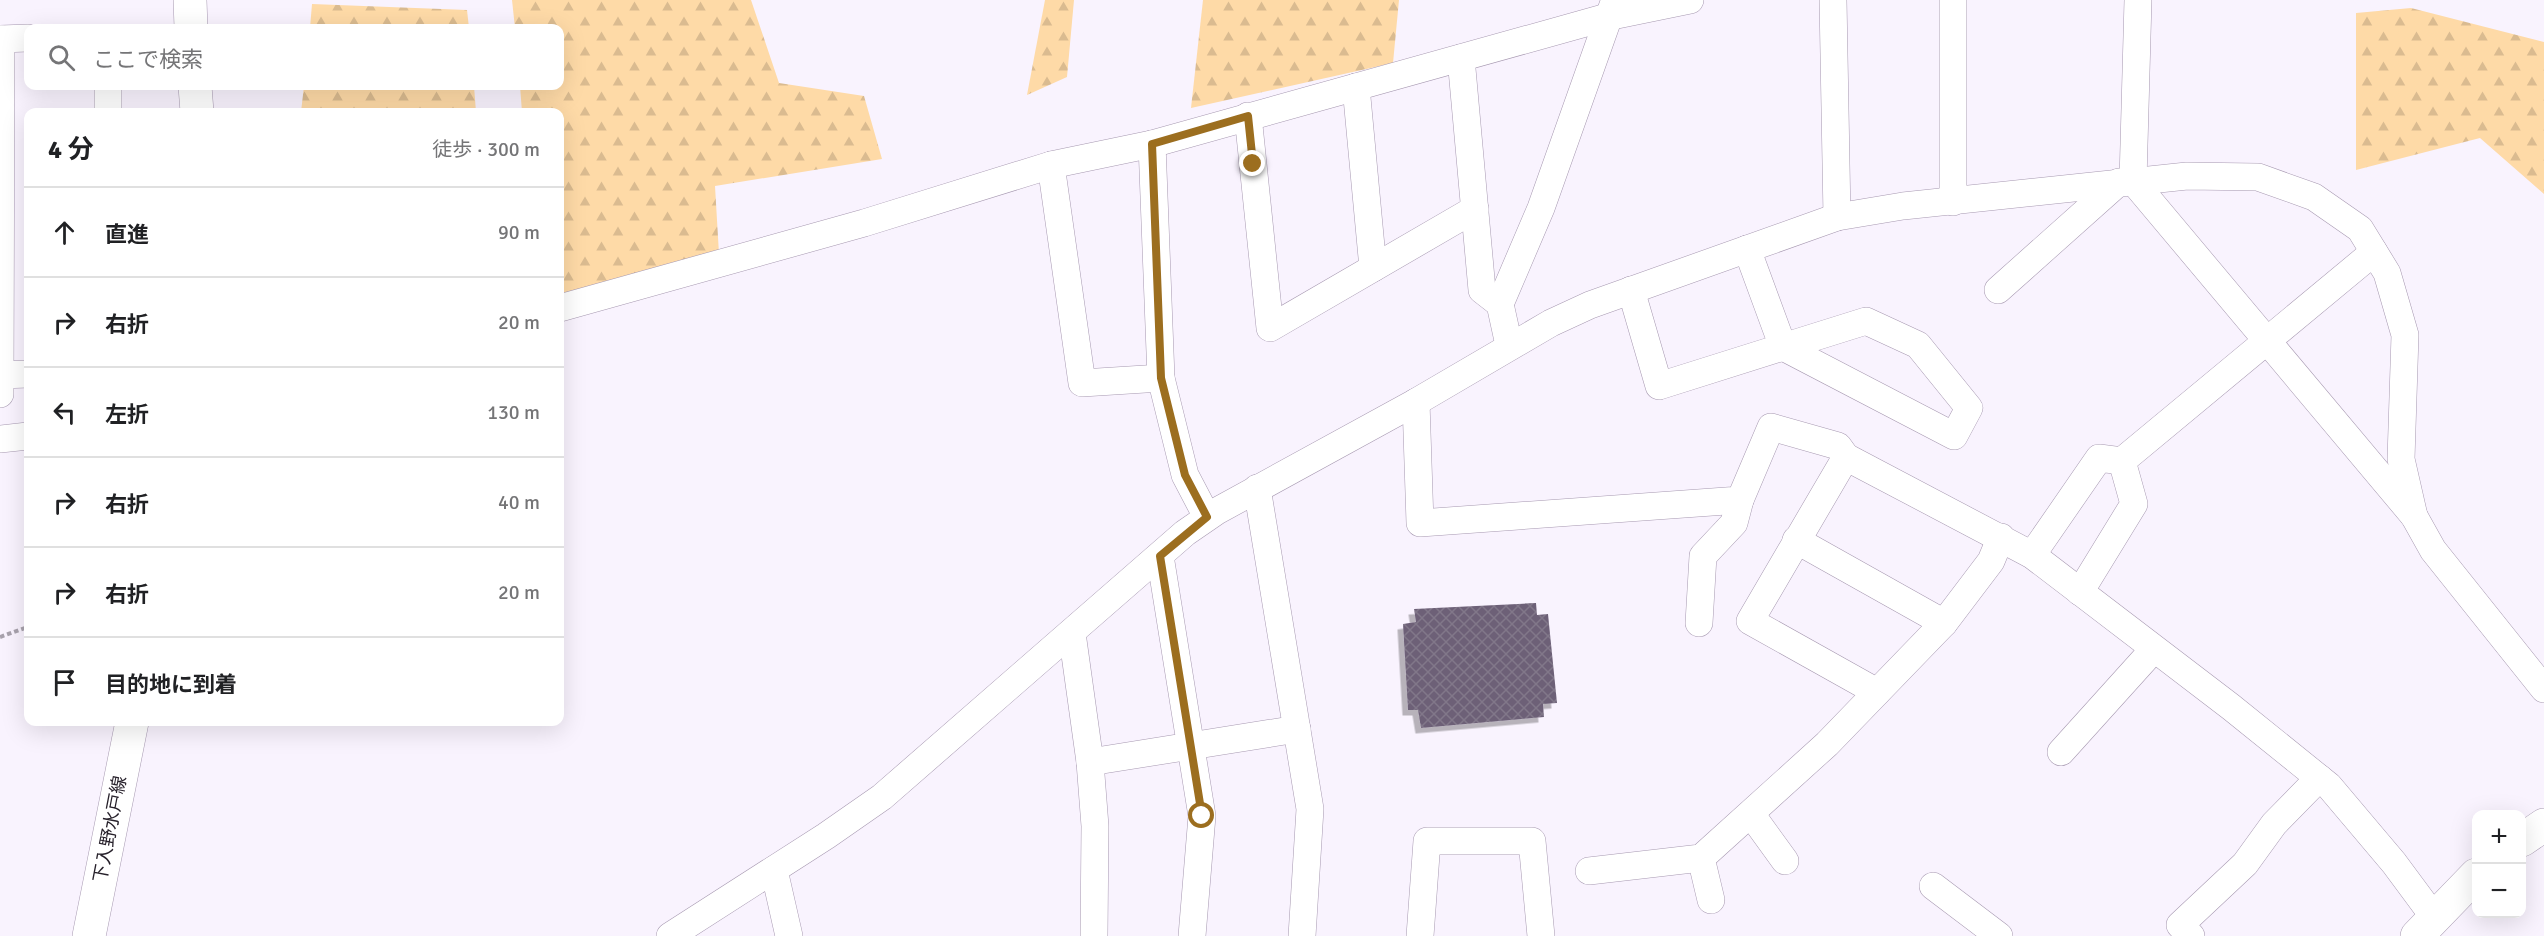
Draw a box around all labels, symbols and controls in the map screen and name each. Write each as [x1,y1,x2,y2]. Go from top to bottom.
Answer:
search box [24,24,564,90]
icon: search [45,41,78,74]
text: ここで検索 [93,46,203,73]
text: 4 分 [48,134,94,166]
text: 徒歩 · 300 m [432,137,540,162]
route end [1239,150,1265,176]
icon: ahead [48,216,81,249]
text: 90 m [498,220,540,245]
text: 直進 [105,221,149,248]
icon: right [48,306,81,339]
text: 20 m [498,310,540,335]
text: 右折 [105,311,149,338]
icon: left [48,396,81,429]
text: 130 m [487,400,540,425]
text: 左折 [105,401,149,428]
icon: right [48,486,81,519]
text: 40 m [498,490,540,515]
text: 右折 [105,491,149,518]
icon: right [48,576,81,609]
text: 20 m [498,580,540,605]
text: 右折 [105,581,149,608]
icon: arrive [48,666,81,699]
text: 目的地に到着 [105,671,237,698]
street label: 下入野水戸線 [89,774,131,884]
route start [1188,802,1214,828]
map controls [2472,810,2526,918]
button: + [2472,810,2526,864]
button: − [2472,864,2526,918]

